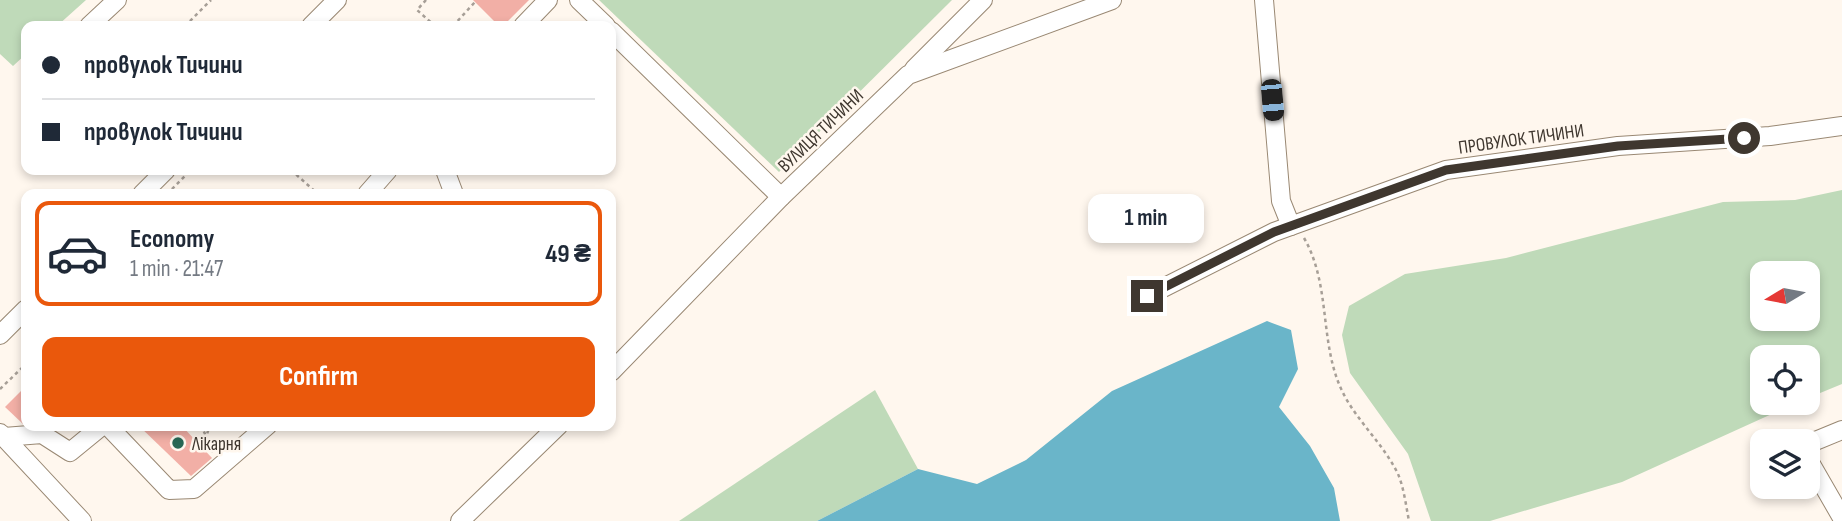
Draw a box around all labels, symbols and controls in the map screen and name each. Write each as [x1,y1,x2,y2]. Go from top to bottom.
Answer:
text: провулок Тичини [84,50,243,81]
car [1260,78,1285,122]
street label: ВУЛИЦЯ ТИЧИНИ [774,85,869,178]
text: провулок Тичини [84,117,243,148]
street label: ПРОВУЛОК ТИЧИНИ [1457,119,1586,160]
route start [1728,122,1760,154]
callout: 1 min [1089,194,1205,244]
text: 1 min [1125,204,1167,232]
icon: car [46,222,109,285]
text: Economy [130,224,214,255]
text: 49 ₴ [545,239,591,270]
text: 1 min · 21:47 [130,255,223,283]
north arrow [1750,261,1820,331]
map controls [1750,261,1820,499]
route end [1131,280,1163,312]
button: Confirm [42,337,595,417]
button: locate [1750,345,1820,415]
button: layers [1750,429,1820,499]
place label: Лікарня [191,433,241,456]
marker: Лікарня [170,435,186,451]

